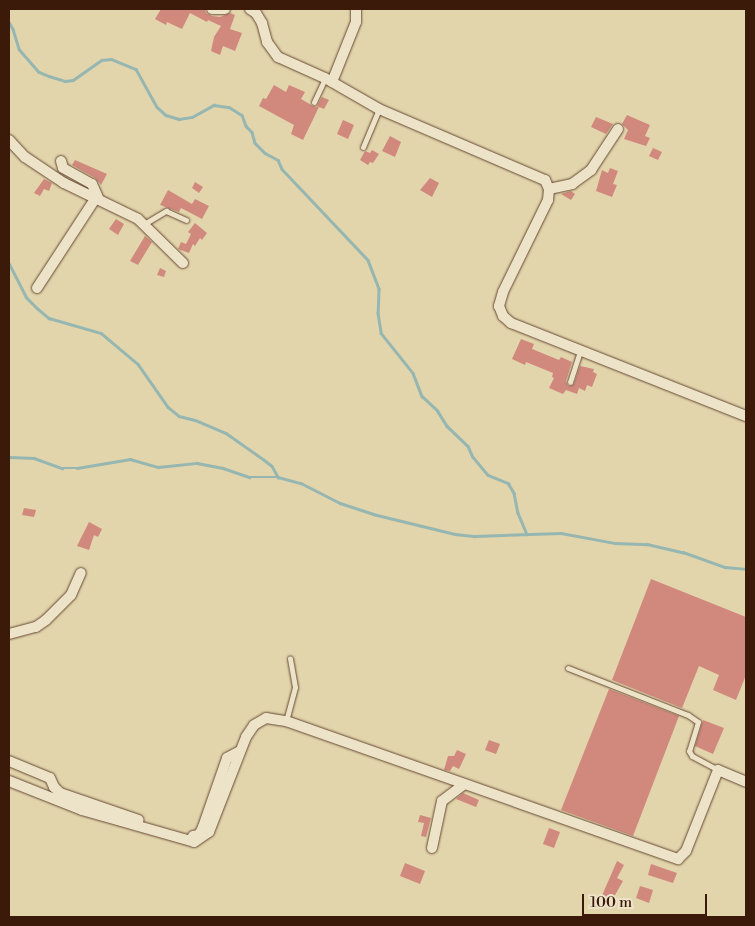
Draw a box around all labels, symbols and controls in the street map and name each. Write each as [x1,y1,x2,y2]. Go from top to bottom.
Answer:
scale bar [585,884,710,916]
text: 100 m [590,893,632,912]

